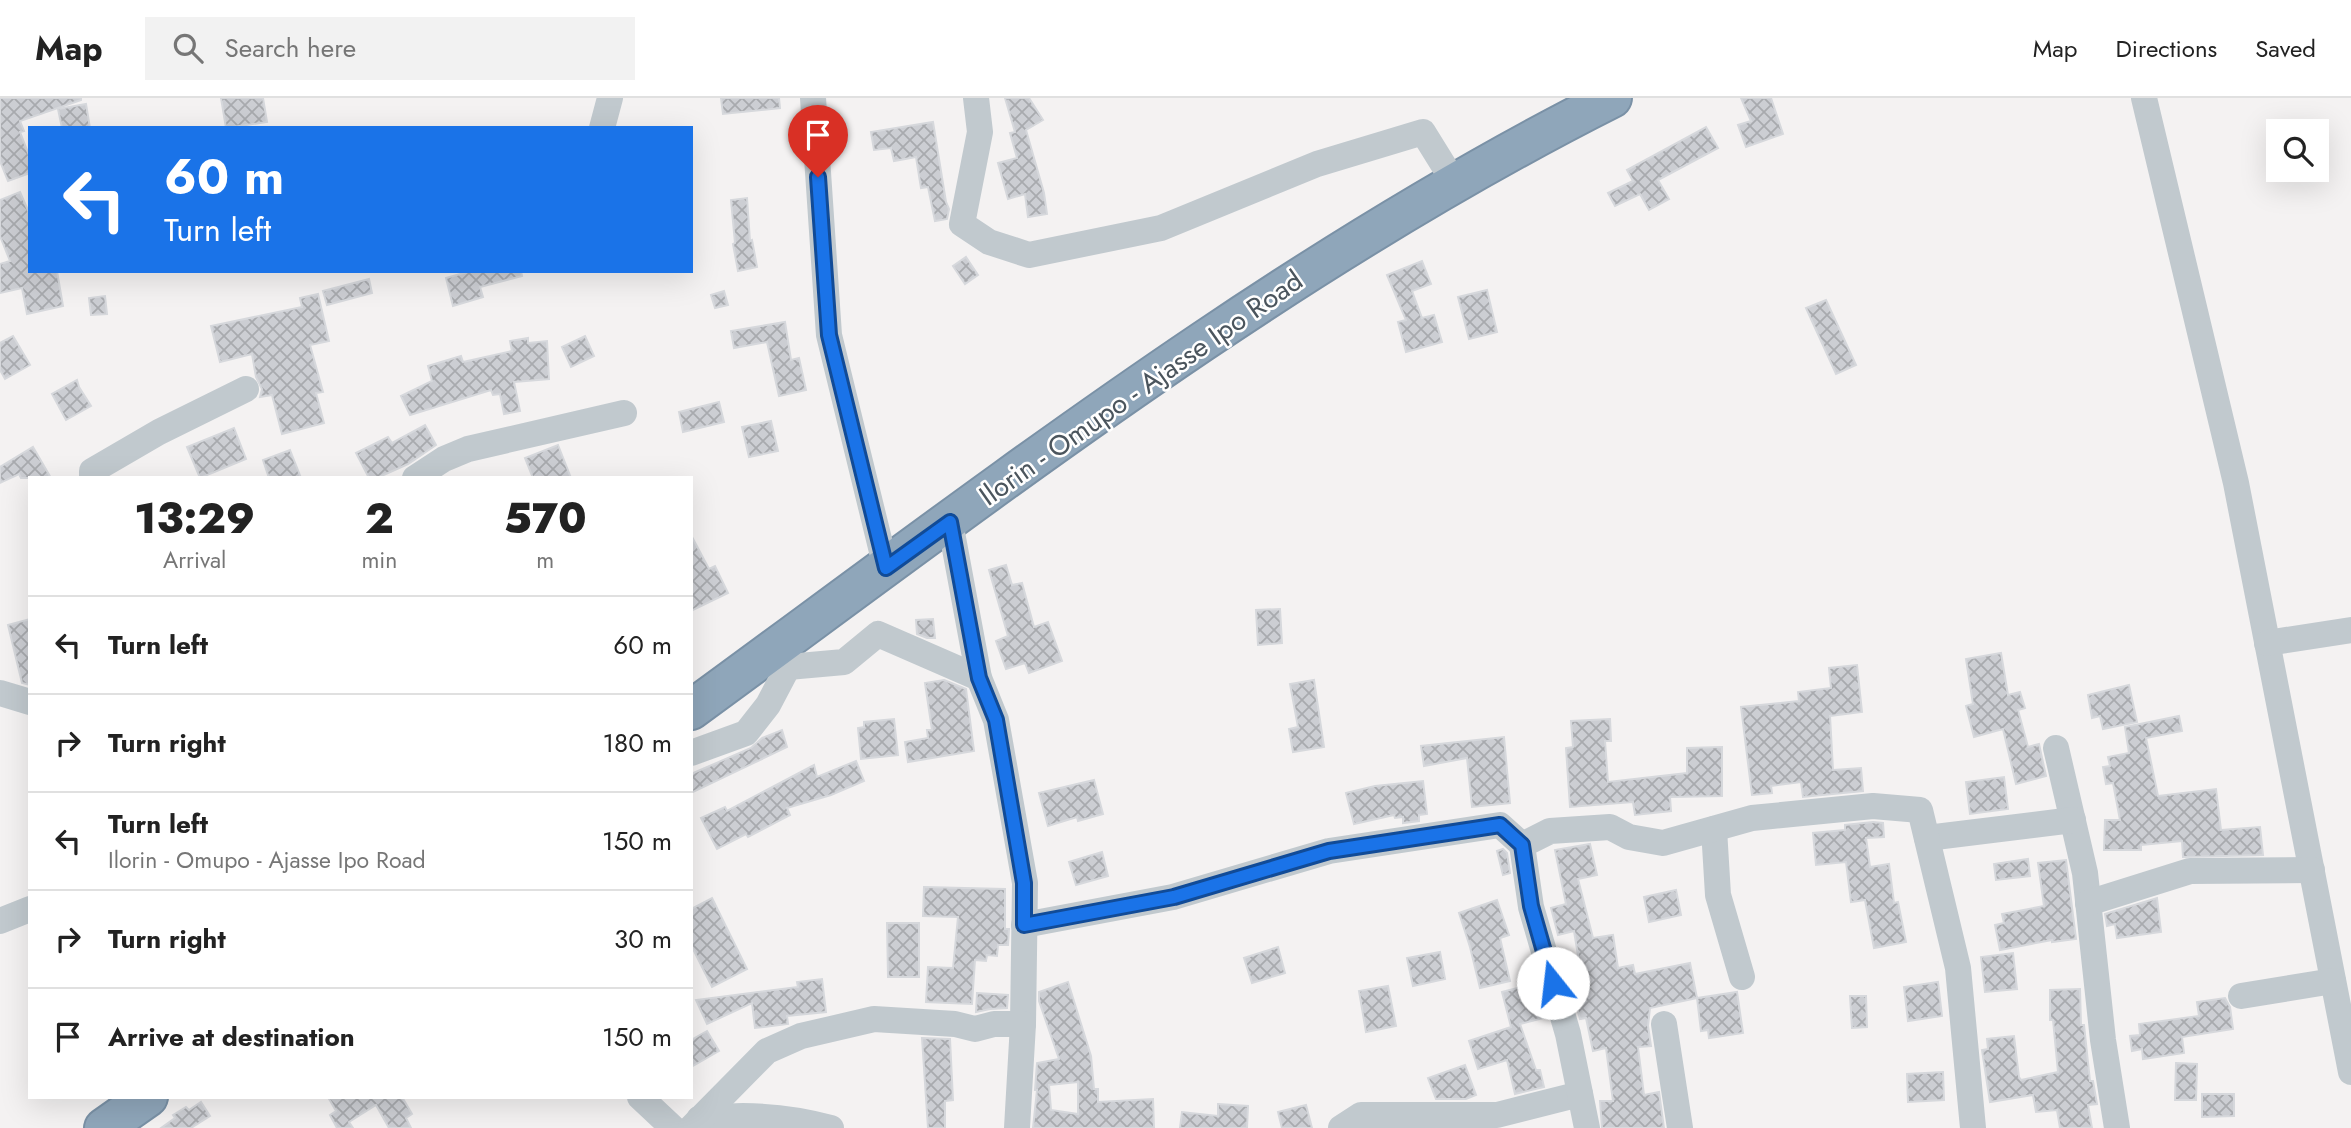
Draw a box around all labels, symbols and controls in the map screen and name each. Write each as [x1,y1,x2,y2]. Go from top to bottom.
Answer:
search box [145,17,635,80]
text: Map [35,25,103,72]
icon: search [169,29,207,67]
text: Search here [225,29,356,67]
text: Map [2033,31,2078,66]
text: Directions [2116,31,2217,66]
text: Saved [2255,31,2316,66]
pin [788,105,848,177]
icon: arrive [799,116,837,154]
map controls [2266,119,2329,182]
button: search [2266,119,2329,182]
text: 60 m [164,142,284,212]
icon: left [49,154,140,245]
text: Turn left [164,207,271,253]
street label: Ilorin - Omupo - Ajasse Ipo Road [971,260,1311,516]
text: 13:29 [134,488,255,549]
text: 2 [365,488,394,549]
text: 570 [504,488,587,549]
text: Arrival [163,543,226,577]
text: min [361,543,397,577]
text: m [536,543,554,577]
icon: left [49,626,87,664]
text: Turn left [108,626,208,664]
text: 60 m [613,626,672,664]
icon: right [49,724,87,762]
text: Turn right [108,724,226,762]
text: 180 m [602,724,672,762]
text: Turn left [108,805,208,843]
icon: left [49,822,87,860]
text: 150 m [602,822,672,860]
text: Ilorin - Omupo - Ajasse Ipo Road [108,843,426,877]
icon: right [49,920,87,958]
text: Turn right [108,920,226,958]
text: 30 m [614,920,672,958]
position arrow [1516,946,1590,1020]
icon: arrive [49,1018,87,1056]
text: Arrive at destination [108,1018,355,1056]
text: 150 m [602,1018,672,1056]

